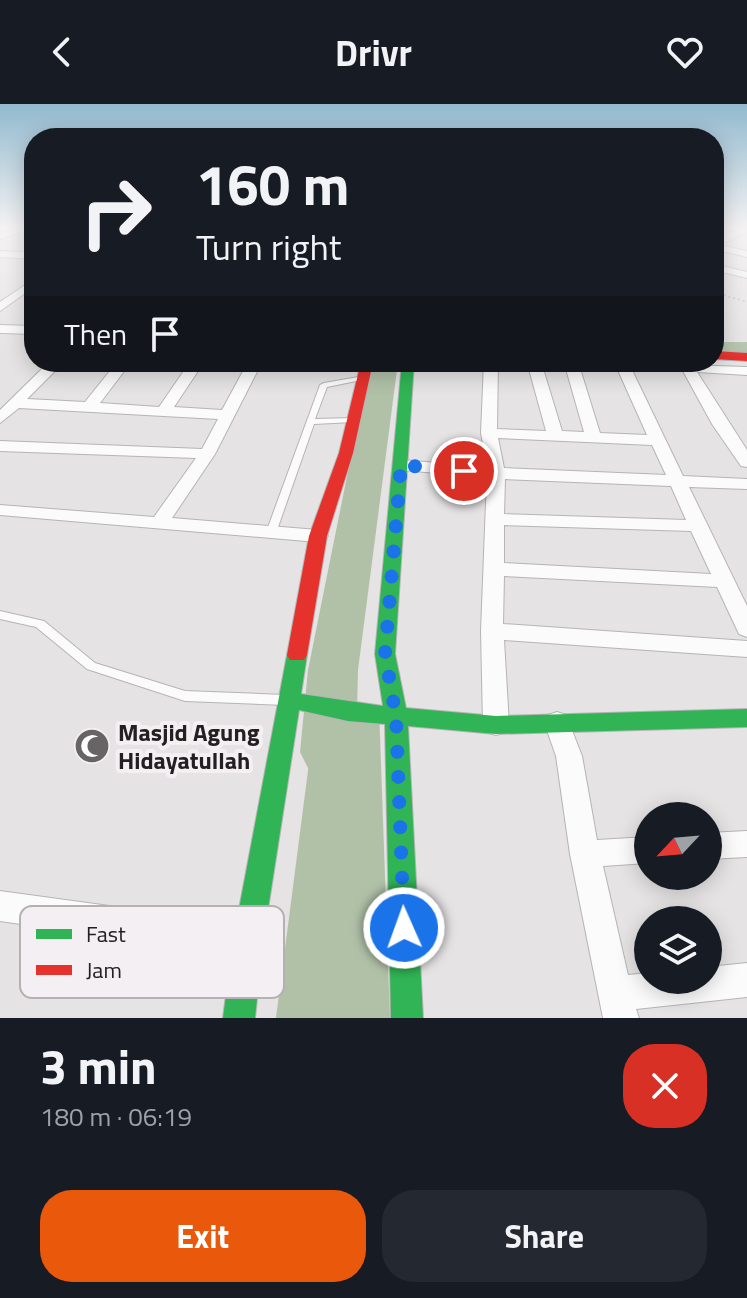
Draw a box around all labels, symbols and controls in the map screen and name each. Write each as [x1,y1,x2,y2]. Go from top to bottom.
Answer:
text: Drivr [335,25,412,80]
icon: back [40,30,84,74]
icon: heart [663,30,707,74]
text: 160 m [196,142,349,227]
icon: right [64,160,168,264]
text: Turn right [196,219,341,274]
text: Then [64,311,127,357]
icon: arrive [143,312,187,356]
pin [430,437,498,505]
icon: arrive [442,449,486,493]
place label: Masjid Agung Hidayatullah [118,714,260,778]
mosque icon: Masjid Agung Hidayatullah [73,727,111,765]
north arrow [634,802,722,890]
map controls [634,802,722,994]
position arrow [362,886,446,970]
legend [20,906,284,998]
button: layers [634,906,722,994]
text: Fast [86,917,126,951]
text: Jam [86,953,122,987]
text: 3 min [40,1030,157,1103]
button: close [623,1044,707,1128]
text: 180 m · 06:19 [40,1097,192,1136]
button: Exit [40,1190,366,1282]
button: Share [382,1190,707,1282]

